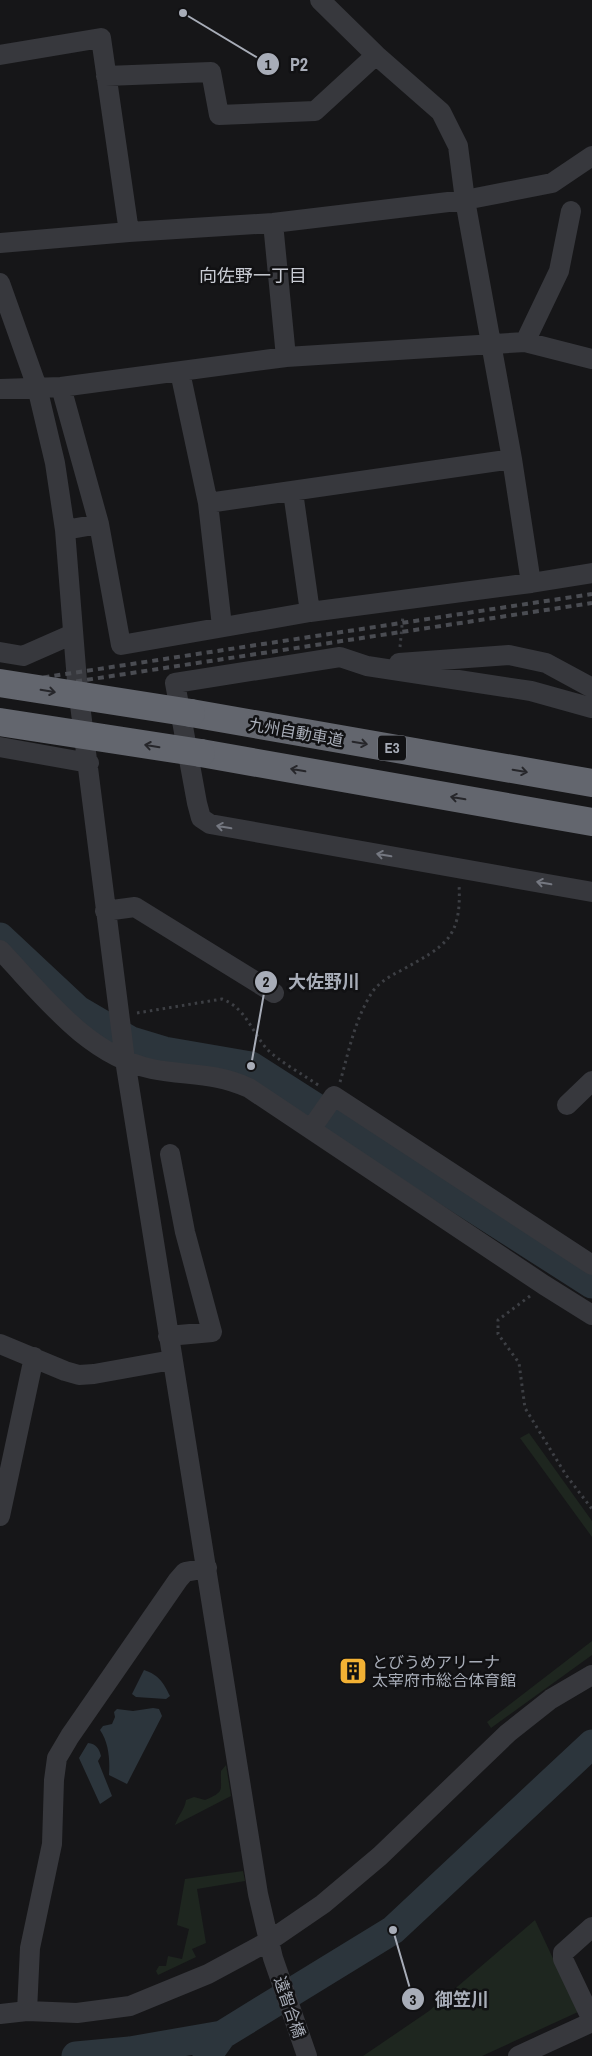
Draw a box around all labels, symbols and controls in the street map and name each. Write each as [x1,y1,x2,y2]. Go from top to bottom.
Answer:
callout: P2 [255,48,318,81]
text: P2 [290,52,308,77]
text: 1 [265,54,272,75]
district label: 向佐野一丁目 [199,263,307,288]
one-way arrow [40,686,56,696]
street label: 九州自動車道 [247,713,345,751]
road number: E3 [378,736,406,760]
one-way arrow [352,738,368,748]
one-way arrow [145,740,161,750]
one-way arrow [290,765,306,775]
one-way arrow [512,766,528,776]
one-way arrow [450,793,466,803]
one-way arrow [216,821,232,831]
one-way arrow [376,849,392,859]
one-way arrow [536,878,552,888]
callout: 大佐野川 [253,965,370,998]
text: 大佐野川 [288,969,360,994]
text: 2 [263,971,270,992]
place label: とびうめアリーナ 太宰府市総合体育館 [372,1651,516,1691]
building icon: とびうめアリーナ 太宰府市総合体育館 [338,1656,368,1686]
street label: 遠智合橋 [269,1973,311,2041]
callout: 御笠川 [400,1983,499,2016]
text: 御笠川 [434,1987,489,2012]
text: 3 [410,1989,417,2010]

